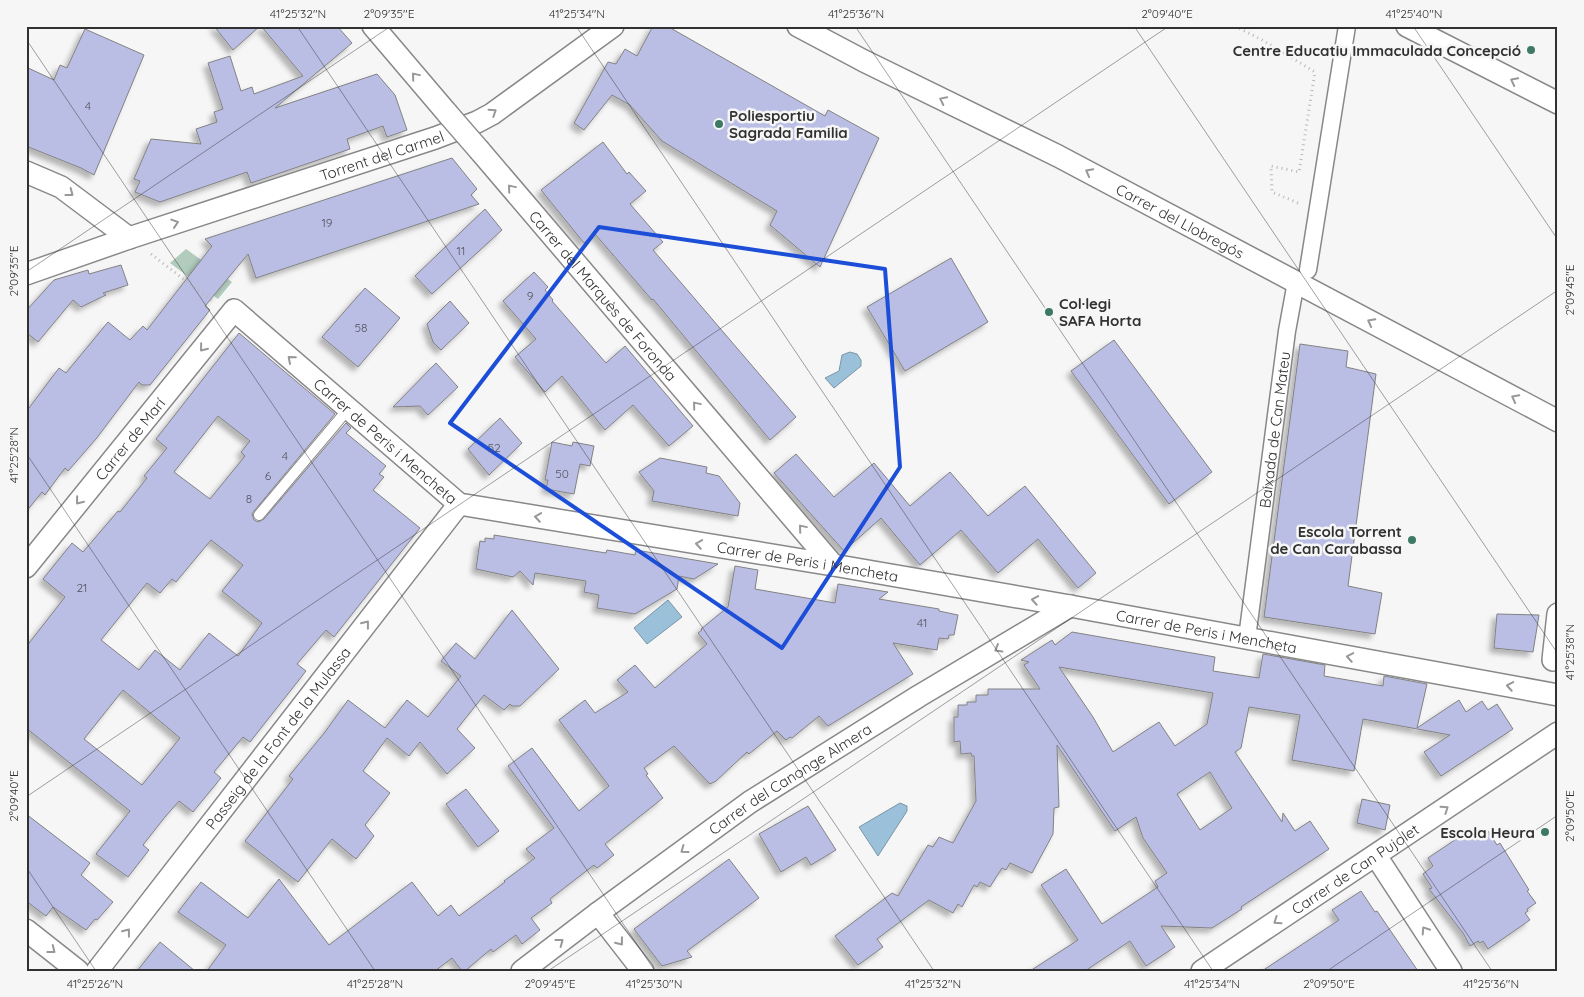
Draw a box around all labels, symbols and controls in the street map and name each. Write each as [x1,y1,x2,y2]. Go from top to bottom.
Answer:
text: 41°25'32"N [270,6,326,21]
text: 2°09'35"E [363,6,415,21]
text: 41°25'34"N [549,6,605,21]
text: 41°25'36"N [828,6,884,21]
text: 2°09'40"E [1141,6,1193,21]
text: 41°25'40"N [1386,6,1442,21]
place label: Centre Educatiu Immaculada Concepció [1233,41,1521,60]
marker: Centre Educatiu Immaculada Concepció [1525,44,1537,56]
one-way arrow [413,73,421,82]
one-way arrow [1511,77,1520,87]
one-way arrow [939,95,948,106]
house number: 4 [85,98,91,113]
place label: Poliesportiu Sagrada Familia [729,106,848,142]
one-way arrow [487,109,497,118]
marker: Poliesportiu Sagrada Familia [713,118,725,130]
street label: Torrent del Carmel [317,126,446,185]
one-way arrow [1085,168,1094,178]
street label: Carrer del Llobregós [1113,179,1248,263]
one-way arrow [508,185,517,194]
one-way arrow [64,188,73,196]
street label: Carrer del Marquès de Foronda [525,206,681,385]
house number: 19 [321,215,333,230]
one-way arrow [170,219,179,229]
house number: 11 [457,243,465,258]
text: 2°09'35"E [6,245,21,297]
text: 2°09'45"E [1562,264,1577,316]
house number: 9 [527,288,534,303]
place label: Col·legi SAFA Horta [1059,294,1142,330]
marker: Col·legi SAFA Horta [1043,306,1055,318]
one-way arrow [1367,318,1376,328]
house number: 58 [354,320,368,335]
one-way arrow [201,342,209,351]
street label: Baixada de Can Mateu [1255,350,1294,509]
one-way arrow [288,356,297,365]
street label: Carrer de Peris i Mencheta [310,374,461,508]
street label: Carrer de Marí [91,393,169,484]
one-way arrow [1511,395,1520,405]
one-way arrow [693,401,702,410]
text: 41°25'28"N [6,427,21,483]
house number: 52 [487,440,501,455]
house number: 4 [282,448,288,463]
house number: 50 [555,466,569,481]
house number: 6 [265,468,272,483]
house number: 8 [246,491,252,506]
one-way arrow [76,496,85,505]
one-way arrow [534,513,543,523]
place label: Escola Torrent de Can Carabassa [1270,522,1402,558]
one-way arrow [798,525,807,534]
marker: Escola Torrent de Can Carabassa [1406,534,1418,546]
street label: Carrer de Peris i Mencheta [716,537,900,586]
one-way arrow [694,539,703,549]
house number: 21 [76,580,88,595]
one-way arrow [1031,596,1039,606]
street label: Carrer de Peris i Mencheta [1115,605,1299,657]
house number: 41 [917,615,927,630]
one-way arrow [360,620,369,630]
text: 41°25'38"N [1562,624,1577,680]
street label: Passeig de la Font de la Mulassa [201,643,354,833]
one-way arrow [995,643,1004,653]
one-way arrow [1346,652,1354,662]
one-way arrow [1505,681,1514,691]
street label: Carrer del Canonge Almera [705,719,875,839]
text: 2°09'40"E [6,770,21,822]
text: 2°09'50"E [1562,790,1577,842]
one-way arrow [1440,806,1449,815]
street label: Carrer de Can Pujolet [1288,819,1422,918]
place label: Escola Heura [1440,823,1535,842]
marker: Escola Heura [1539,826,1551,838]
one-way arrow [681,843,690,853]
one-way arrow [1273,915,1283,924]
one-way arrow [1422,926,1431,936]
one-way arrow [121,929,129,938]
one-way arrow [615,936,623,945]
one-way arrow [554,939,563,947]
one-way arrow [46,945,55,953]
text: 41°25'26"N [67,976,123,991]
text: 41°25'28"N [347,976,403,991]
text: 2°09'45"E [524,976,576,991]
text: 41°25'30"N [626,976,682,991]
text: 41°25'32"N [905,976,961,991]
text: 41°25'34"N [1184,976,1240,991]
text: 2°09'50"E [1303,976,1355,991]
text: 41°25'36"N [1463,976,1519,991]

